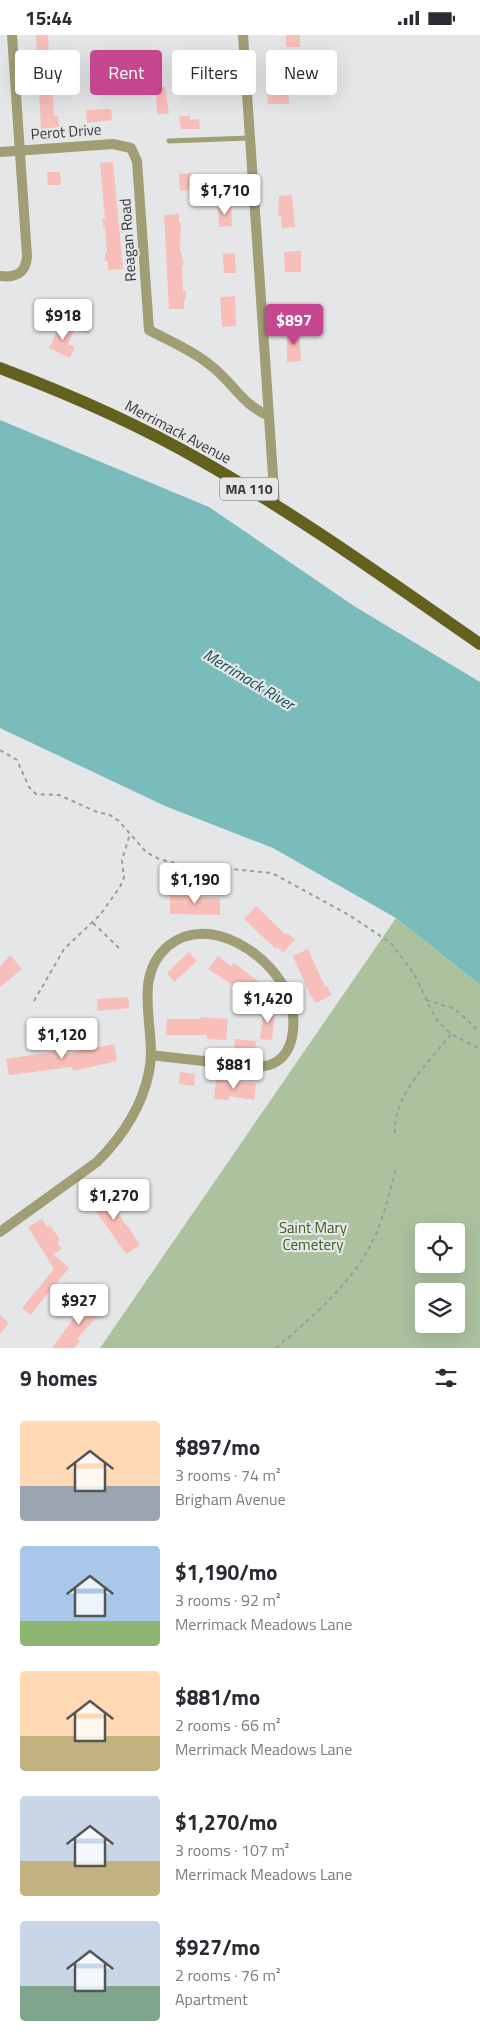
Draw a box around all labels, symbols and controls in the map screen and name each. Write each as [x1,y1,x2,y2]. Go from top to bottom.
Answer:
text: 15:44 [25,3,72,32]
chip: Buy [15,50,80,95]
chip: Rent [90,50,162,95]
chip: Filters [172,50,256,95]
chip: New [266,50,337,95]
street label: Perot Drive [30,118,102,145]
pin: $1,710 [184,173,266,216]
text: $1,710 [200,178,250,202]
street label: Reagan Road [113,198,142,282]
pin: $918 [33,299,93,341]
text: $918 [45,303,81,327]
pin: $897 [264,303,324,346]
text: $897 [276,308,312,332]
street label: Merrimack Avenue [121,394,236,469]
road number: MA 110 [220,477,278,501]
water label: Merrimack River [199,642,301,717]
pin: $1,190 [154,863,236,905]
text: $1,190 [170,867,220,891]
pin: $1,420 [227,981,309,1024]
text: $1,420 [243,986,293,1010]
pin: $1,120 [21,1017,103,1060]
text: $1,120 [37,1022,87,1046]
pin: $881 [204,1047,264,1090]
text: $881 [216,1052,252,1076]
pin: $1,270 [73,1179,155,1221]
text: $1,270 [89,1183,139,1207]
park label: Saint Mary Cemetery [279,1216,347,1256]
map controls [415,1223,465,1333]
button: locate [415,1223,465,1273]
pin: $927 [49,1283,109,1326]
button: layers [415,1283,465,1333]
text: $927 [61,1288,97,1312]
text: 9 homes [20,1362,97,1394]
icon: filters [432,1364,460,1392]
text: $897/mo [175,1431,260,1463]
icon: home [60,1441,120,1501]
text: 3 rooms · 74 m² [175,1463,280,1487]
text: Brigham Avenue [175,1487,286,1511]
text: $1,190/mo [175,1556,277,1588]
icon: home [60,1566,120,1626]
text: 3 rooms · 92 m² [175,1588,280,1612]
text: Merrimack Meadows Lane [175,1612,352,1636]
text: $881/mo [175,1681,260,1713]
icon: home [60,1691,120,1751]
text: 2 rooms · 66 m² [175,1713,280,1737]
text: Merrimack Meadows Lane [175,1737,352,1761]
text: $1,270/mo [175,1806,277,1838]
icon: home [60,1816,120,1876]
text: 3 rooms · 107 m² [175,1838,289,1862]
text: Merrimack Meadows Lane [175,1862,352,1886]
text: $927/mo [175,1931,260,1963]
icon: home [60,1941,120,2001]
text: 2 rooms · 76 m² [175,1963,280,1987]
text: Apartment [175,1987,248,2011]

